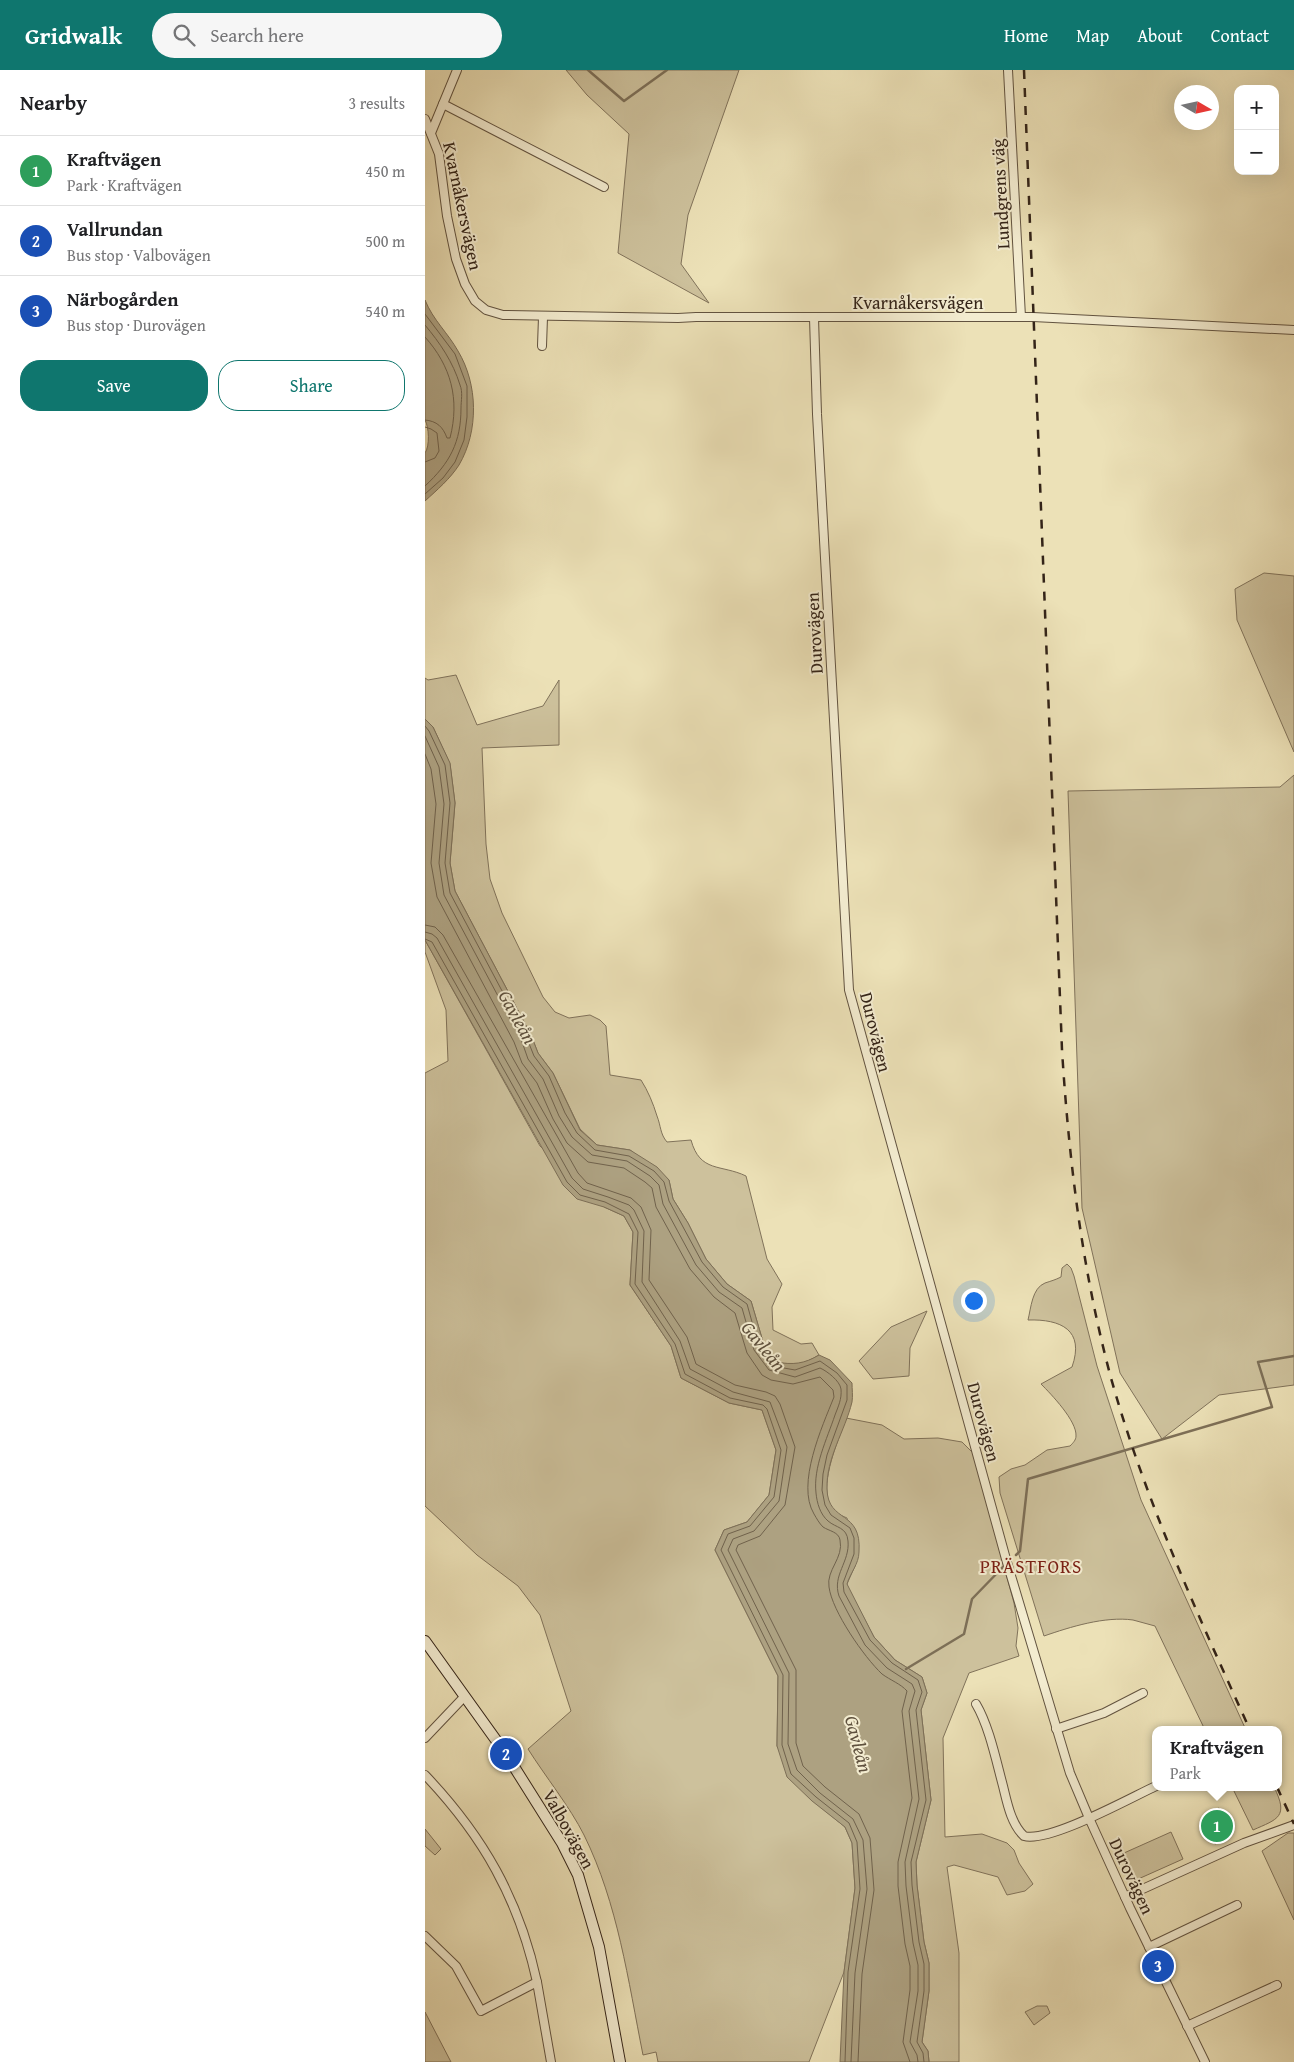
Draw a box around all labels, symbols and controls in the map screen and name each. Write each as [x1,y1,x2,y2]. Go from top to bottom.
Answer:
search box [152,13,502,58]
text: Gridwalk [25,18,122,53]
icon: search [170,21,198,49]
text: Search here [210,21,304,49]
text: Home [1004,22,1048,49]
text: Map [1076,22,1109,49]
text: About [1137,22,1183,49]
text: Contact [1211,22,1269,49]
north arrow [1174,85,1219,130]
map controls [1234,85,1279,175]
button: + [1234,85,1279,130]
text: Nearby [20,87,87,118]
text: 3 results [348,91,405,115]
button: − [1234,130,1279,175]
street label: Lundgrens väg [984,138,1016,250]
street label: Kvarnåkersvägen [436,139,490,273]
text: Kraftvägen [67,145,161,173]
text: 1 [32,159,40,183]
text: 450 m [365,159,405,183]
text: Park · Kraftvägen [67,173,182,197]
text: Vallrundan [67,215,163,243]
text: 2 [32,229,40,253]
text: 500 m [365,229,405,253]
text: Bus stop · Valbovägen [67,243,211,267]
text: Närbogården [67,285,178,313]
street label: Kvarnåkersvägen [853,289,983,316]
text: 3 [32,299,40,323]
text: 540 m [365,299,405,323]
text: Bus stop · Durovägen [67,313,206,337]
button: Save [20,360,208,411]
button: Share [218,360,405,411]
street label: Durovägen [798,592,830,674]
water label: Gavleån [492,985,544,1049]
street label: Durovägen [853,989,899,1075]
your location [961,1288,987,1314]
water label: Gavleån [735,1315,793,1378]
street label: Durovägen [960,1379,1008,1465]
district label: PRÄSTFORS [980,1552,1082,1580]
water label: Gavleån [838,1712,880,1776]
popup [1152,1726,1282,1791]
text: Kraftvägen [1170,1733,1264,1761]
pin: 2 [490,1735,522,1773]
text: Park [1170,1761,1201,1785]
street label: Valbovägen [536,1784,602,1874]
pin: 1 [1201,1807,1233,1845]
street label: Durovägen [1103,1833,1161,1919]
pin: 3 [1142,1947,1174,1985]

